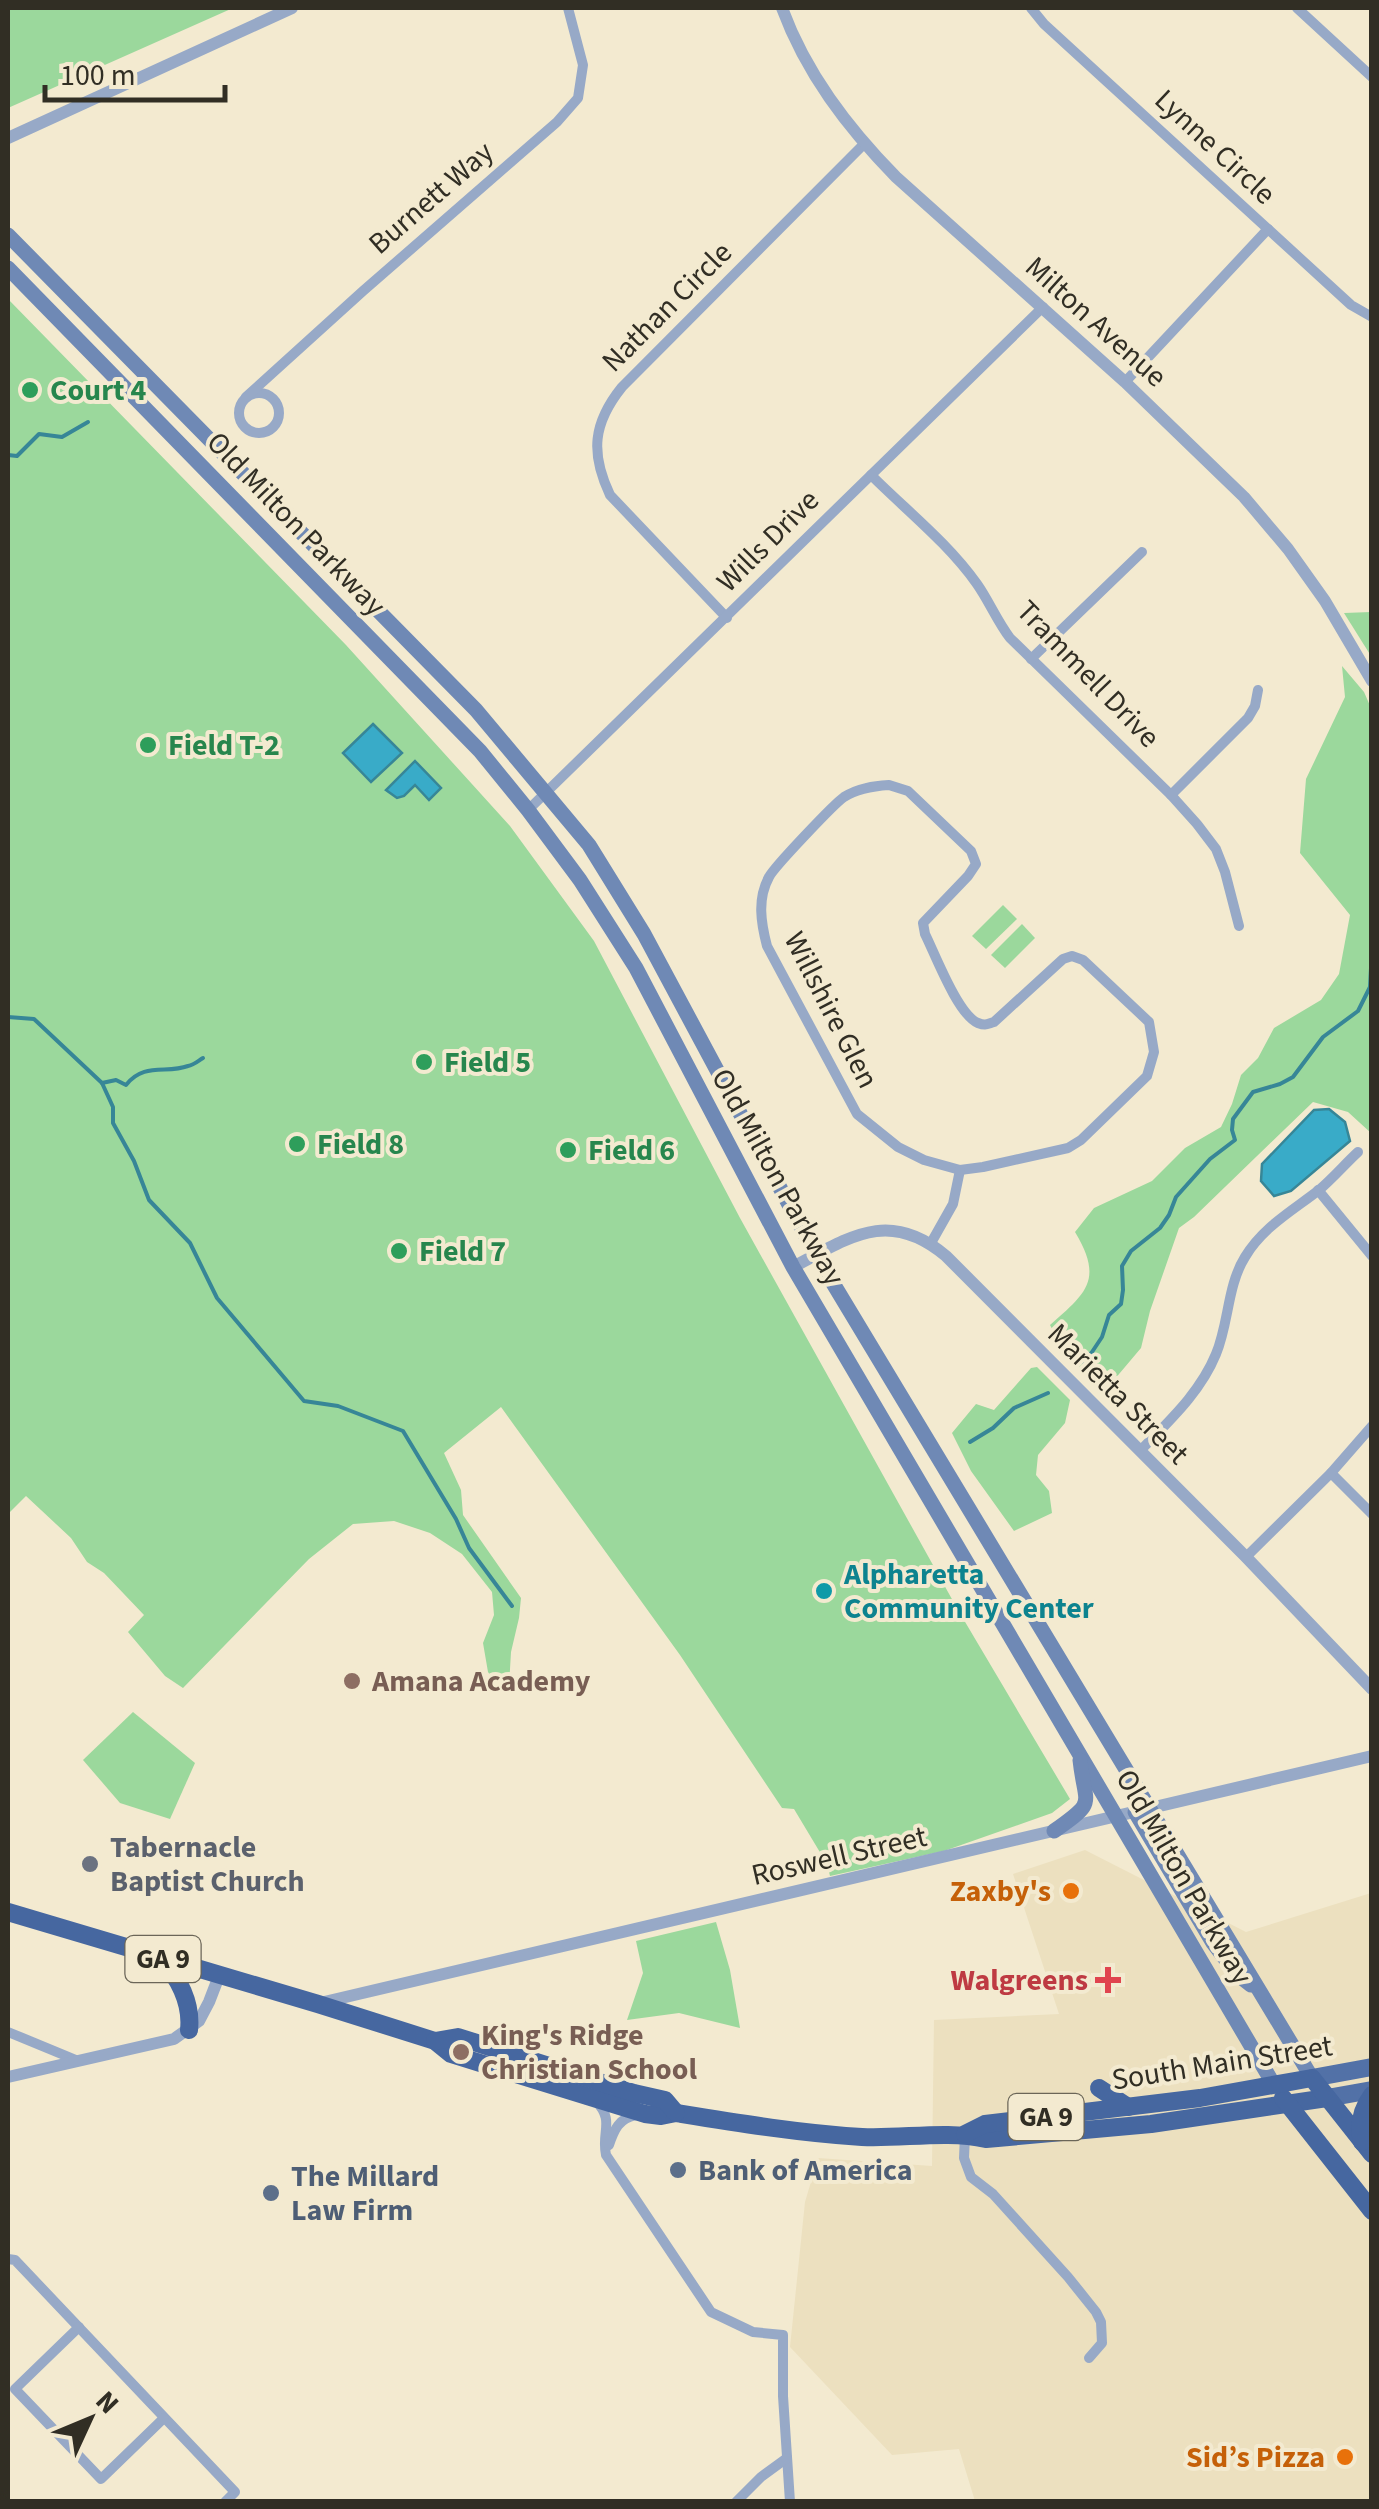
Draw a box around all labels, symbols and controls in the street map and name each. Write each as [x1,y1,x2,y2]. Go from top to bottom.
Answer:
scale bar [45,40,225,102]
text: 100 m [60,54,136,97]
street label: Lynne Circle [1145,79,1285,215]
street label: Burnett Way [359,131,503,265]
street label: Nathan Circle [592,232,742,382]
street label: Milton Avenue [1016,247,1176,397]
place label: Court 4 [50,369,147,412]
marker: Court 4 [19,379,41,401]
street label: Old Milton Parkway [196,422,396,626]
street label: Wills Drive [707,480,829,602]
street label: Trammell Drive [1006,591,1170,757]
place label: Field T-2 [168,724,280,767]
marker: Field T-2 [137,734,159,756]
street label: Willshire Glen [773,924,889,1096]
place label: Field 5 [444,1041,531,1084]
marker: Field 5 [413,1051,435,1073]
street label: Old Milton Parkway [701,1061,855,1293]
place label: Field 8 [317,1123,404,1166]
place label: Field 6 [588,1129,675,1172]
marker: Field 8 [286,1133,308,1155]
marker: Field 6 [557,1139,579,1161]
place label: Field 7 [419,1230,506,1273]
marker: Field 7 [388,1240,410,1262]
street label: Marietta Street [1038,1314,1198,1474]
place label: Alpharetta Community Center [843,1553,1094,1630]
marker: Alpharetta Community Center [813,1580,835,1602]
place label: Amana Academy [371,1660,591,1703]
marker: Amana Academy [341,1670,363,1692]
street label: Old Milton Parkway [1105,1761,1263,1993]
street label: Roswell Street [747,1815,931,1897]
place label: Tabernacle Baptist Church [110,1826,305,1903]
marker: Tabernacle Baptist Church [79,1853,101,1875]
place label: Zaxby's [950,1870,1051,1913]
marker: Zaxby's [1060,1880,1082,1902]
road number: GA 9 [126,1936,200,1982]
place label: Walgreens [950,1959,1088,2002]
marker: Walgreens [1097,1969,1119,1991]
place label: King's Ridge Christian School [481,2014,697,2091]
street label: South Main Street [1109,2024,1335,2102]
marker: King's Ridge Christian School [450,2041,472,2063]
road number: GA 9 [1008,2094,1084,2140]
place label: Bank of America [698,2149,913,2192]
place label: The Millard Law Firm [291,2155,439,2232]
marker: Bank of America [667,2159,689,2181]
marker: The Millard Law Firm [260,2182,282,2204]
north arrow [40,2369,140,2469]
text: N [86,2382,128,2423]
place label: Sid’s Pizza [1186,2436,1325,2479]
marker: Sid’s Pizza [1334,2446,1356,2468]

